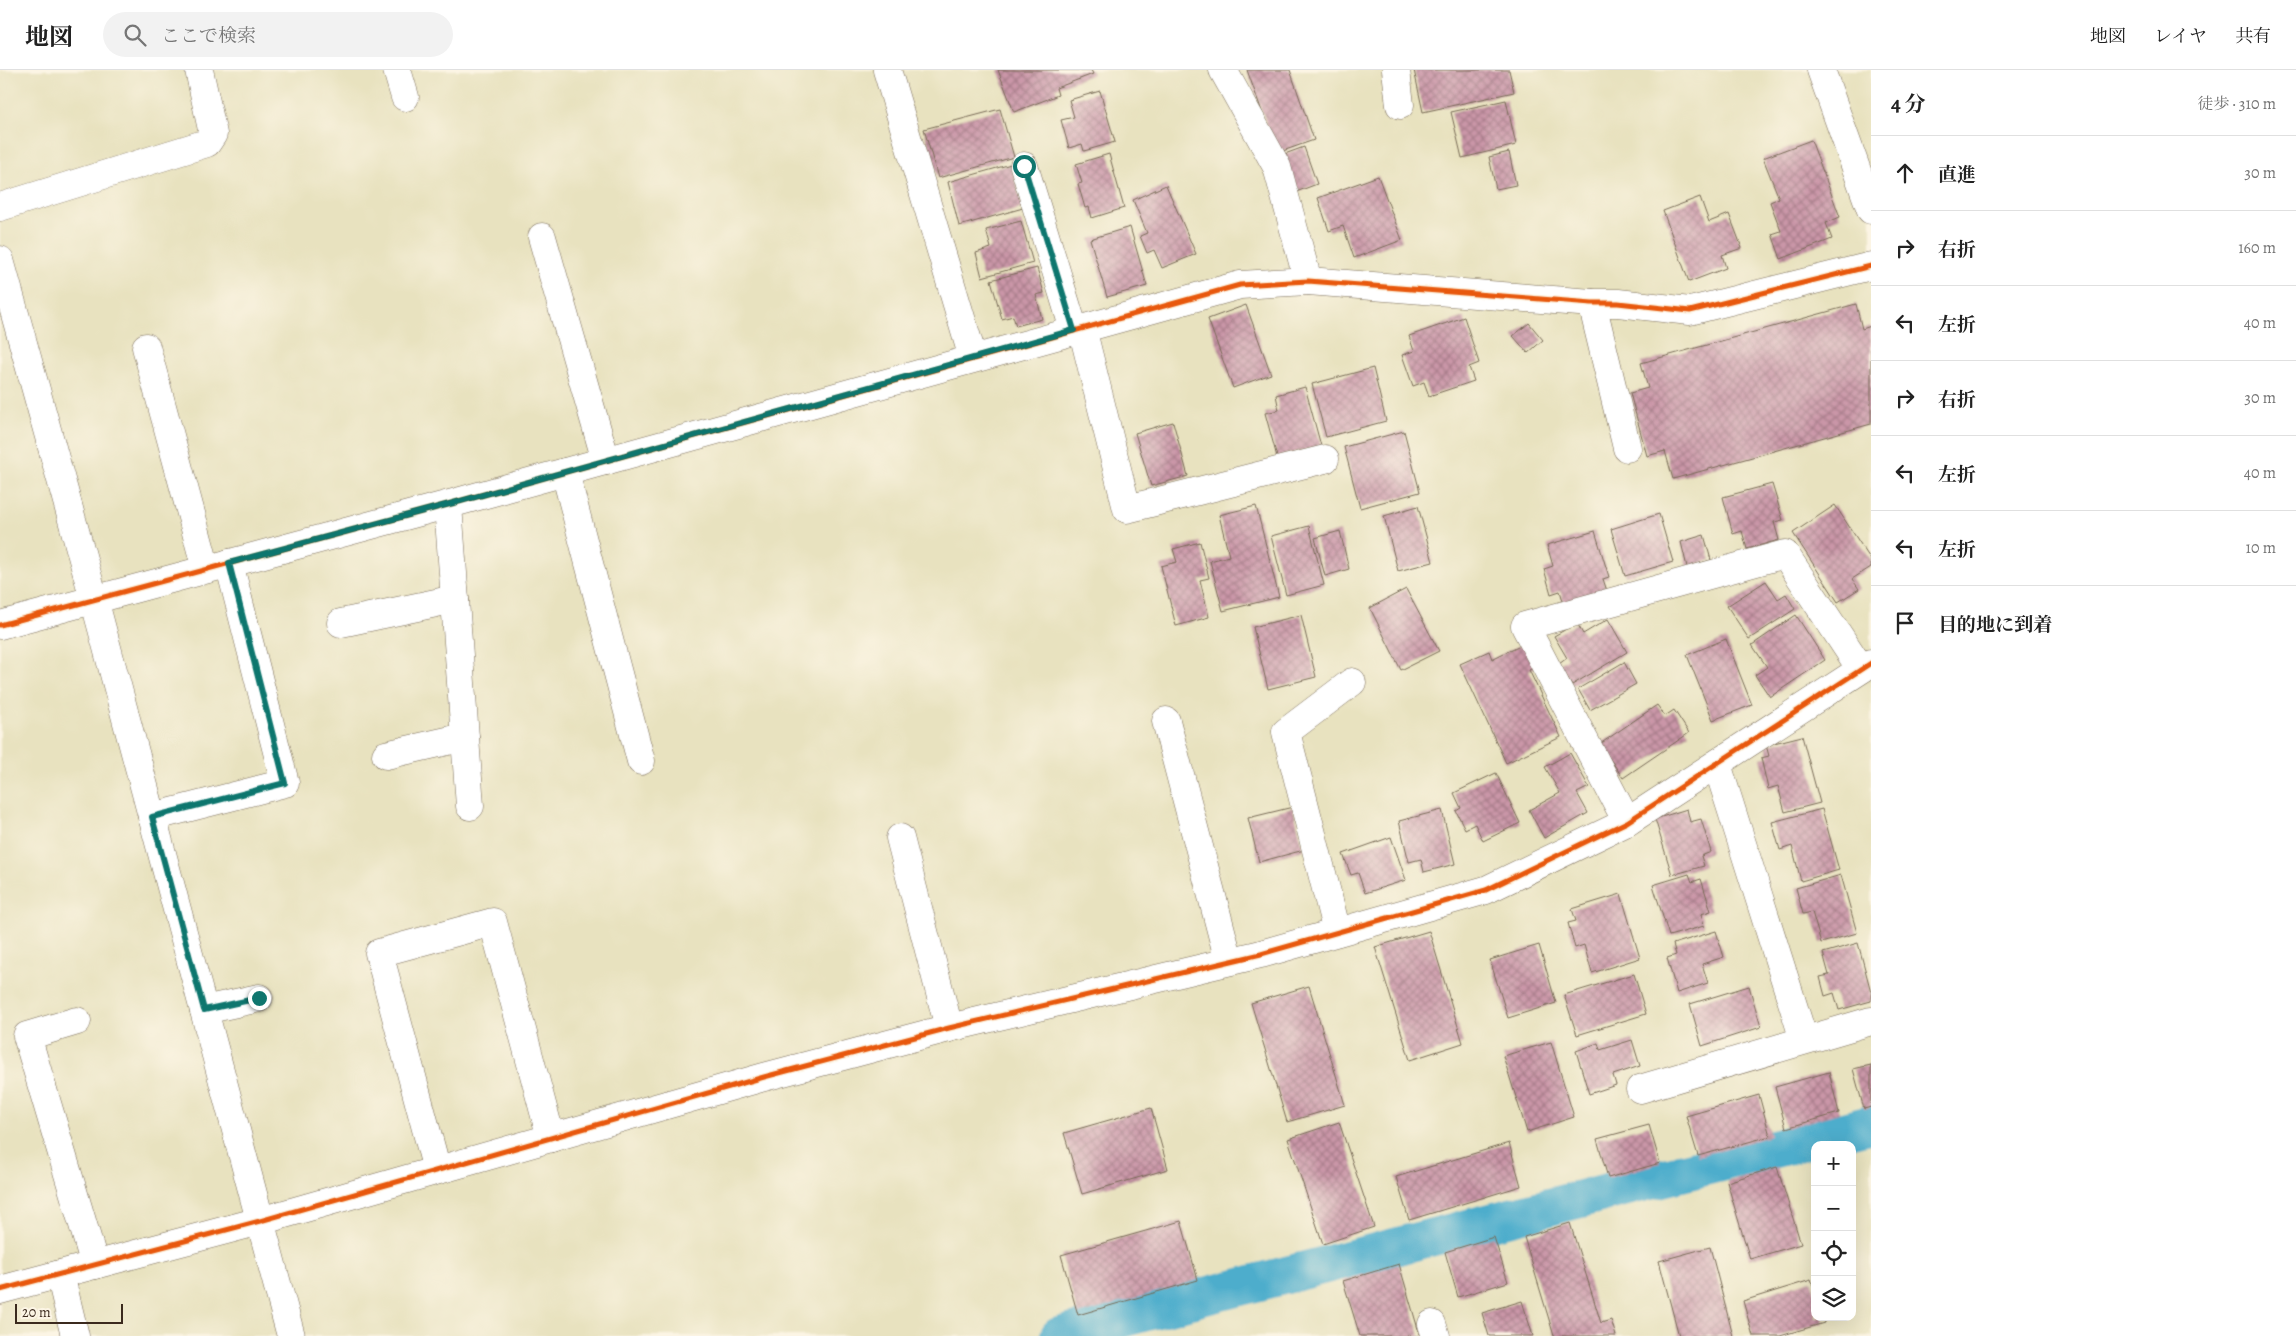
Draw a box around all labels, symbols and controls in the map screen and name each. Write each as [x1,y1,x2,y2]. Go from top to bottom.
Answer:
search box [103,12,453,57]
text: 地図 [25,21,73,53]
icon: search [121,21,149,49]
text: ここで検索 [161,23,256,49]
text: 地図 [2090,24,2126,48]
text: レイヤ [2154,24,2207,48]
text: 共有 [2235,24,2271,48]
text: 4 分 [1891,90,1926,118]
text: 徒歩 · 310 m [2197,93,2276,115]
route start [1013,155,1036,178]
icon: ahead [1891,159,1919,187]
text: 直進 [1938,162,1976,188]
text: 30 m [2244,162,2276,184]
icon: right [1891,234,1919,262]
text: 右折 [1938,237,1976,263]
text: 160 m [2238,237,2276,259]
icon: left [1891,309,1919,337]
text: 左折 [1938,312,1976,338]
text: 40 m [2244,312,2276,334]
icon: right [1891,384,1919,412]
text: 右折 [1938,387,1976,413]
text: 30 m [2244,387,2276,409]
icon: left [1891,459,1919,487]
text: 左折 [1938,462,1976,488]
text: 40 m [2244,462,2276,484]
icon: left [1891,534,1919,562]
text: 左折 [1938,537,1976,563]
text: 10 m [2246,537,2276,559]
icon: arrive [1891,609,1919,637]
text: 目的地に到着 [1938,612,2052,638]
route end [248,987,271,1010]
map controls [1811,1141,1856,1321]
button: + [1811,1141,1856,1186]
button: − [1811,1186,1856,1231]
button: locate [1811,1231,1856,1276]
button: layers [1811,1276,1856,1321]
scale bar [15,1301,122,1324]
text: 20 m [22,1303,51,1322]

